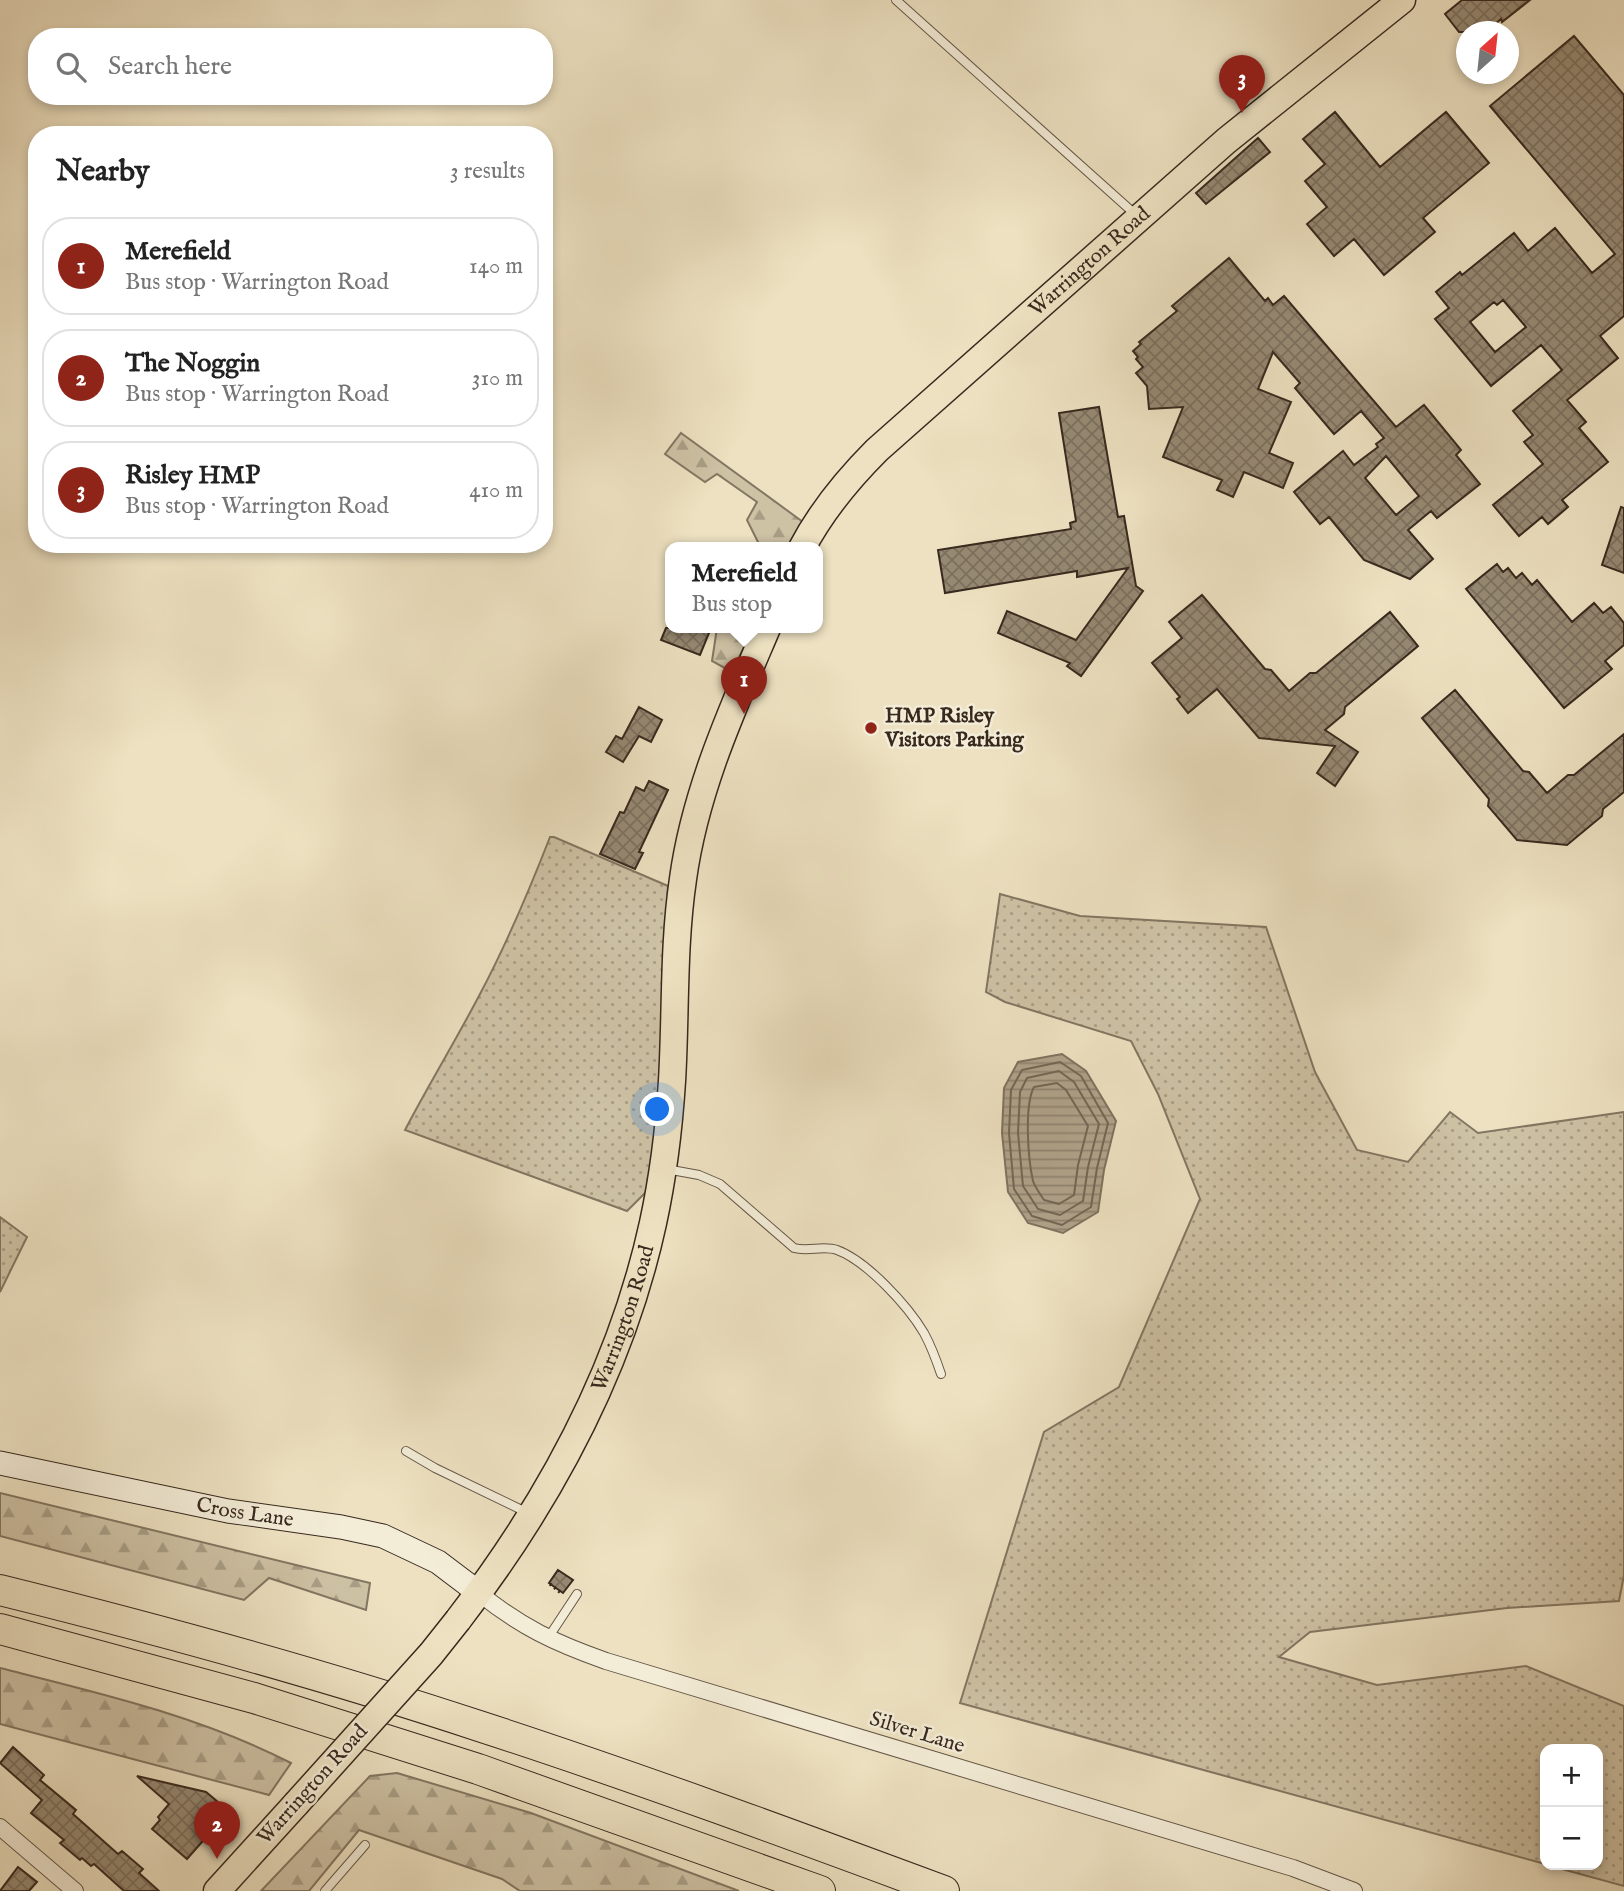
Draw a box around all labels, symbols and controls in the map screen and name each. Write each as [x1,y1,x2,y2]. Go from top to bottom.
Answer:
north arrow [1456,21,1519,84]
search box [28,28,553,105]
icon: search [52,48,90,86]
text: Search here [108,50,232,83]
pin: 3 [1219,55,1265,113]
text: Nearby [56,153,149,191]
text: 3 results [450,157,525,186]
street label: Warrington Road [1023,200,1157,323]
text: Merefield [125,235,231,268]
text: 1 [77,252,85,281]
text: 140 m [469,252,523,281]
text: Bus stop · Warrington Road [125,268,389,297]
text: The Noggin [125,347,260,380]
text: 2 [76,364,86,393]
text: 310 m [472,364,523,393]
text: Bus stop · Warrington Road [125,380,389,409]
text: Risley HMP [125,459,260,492]
text: 3 [77,476,85,505]
text: 410 m [469,476,523,505]
text: Bus stop · Warrington Road [125,492,389,521]
popup [665,542,823,633]
text: Merefield [691,557,797,590]
text: Bus stop [691,590,772,619]
pin: 1 [721,656,767,714]
place label: HMP Risley Visitors Parking [884,703,1024,754]
marker: HMP Risley Visitors Parking [863,720,879,736]
your location [640,1092,674,1126]
street label: Warrington Road [585,1242,661,1396]
street label: Cross Lane [194,1491,296,1534]
street label: Silver Lane [866,1706,968,1760]
street label: Warrington Road [252,1718,375,1851]
map controls [1540,1744,1603,1870]
button: + [1540,1744,1603,1807]
pin: 2 [194,1801,240,1859]
button: − [1540,1807,1603,1870]

